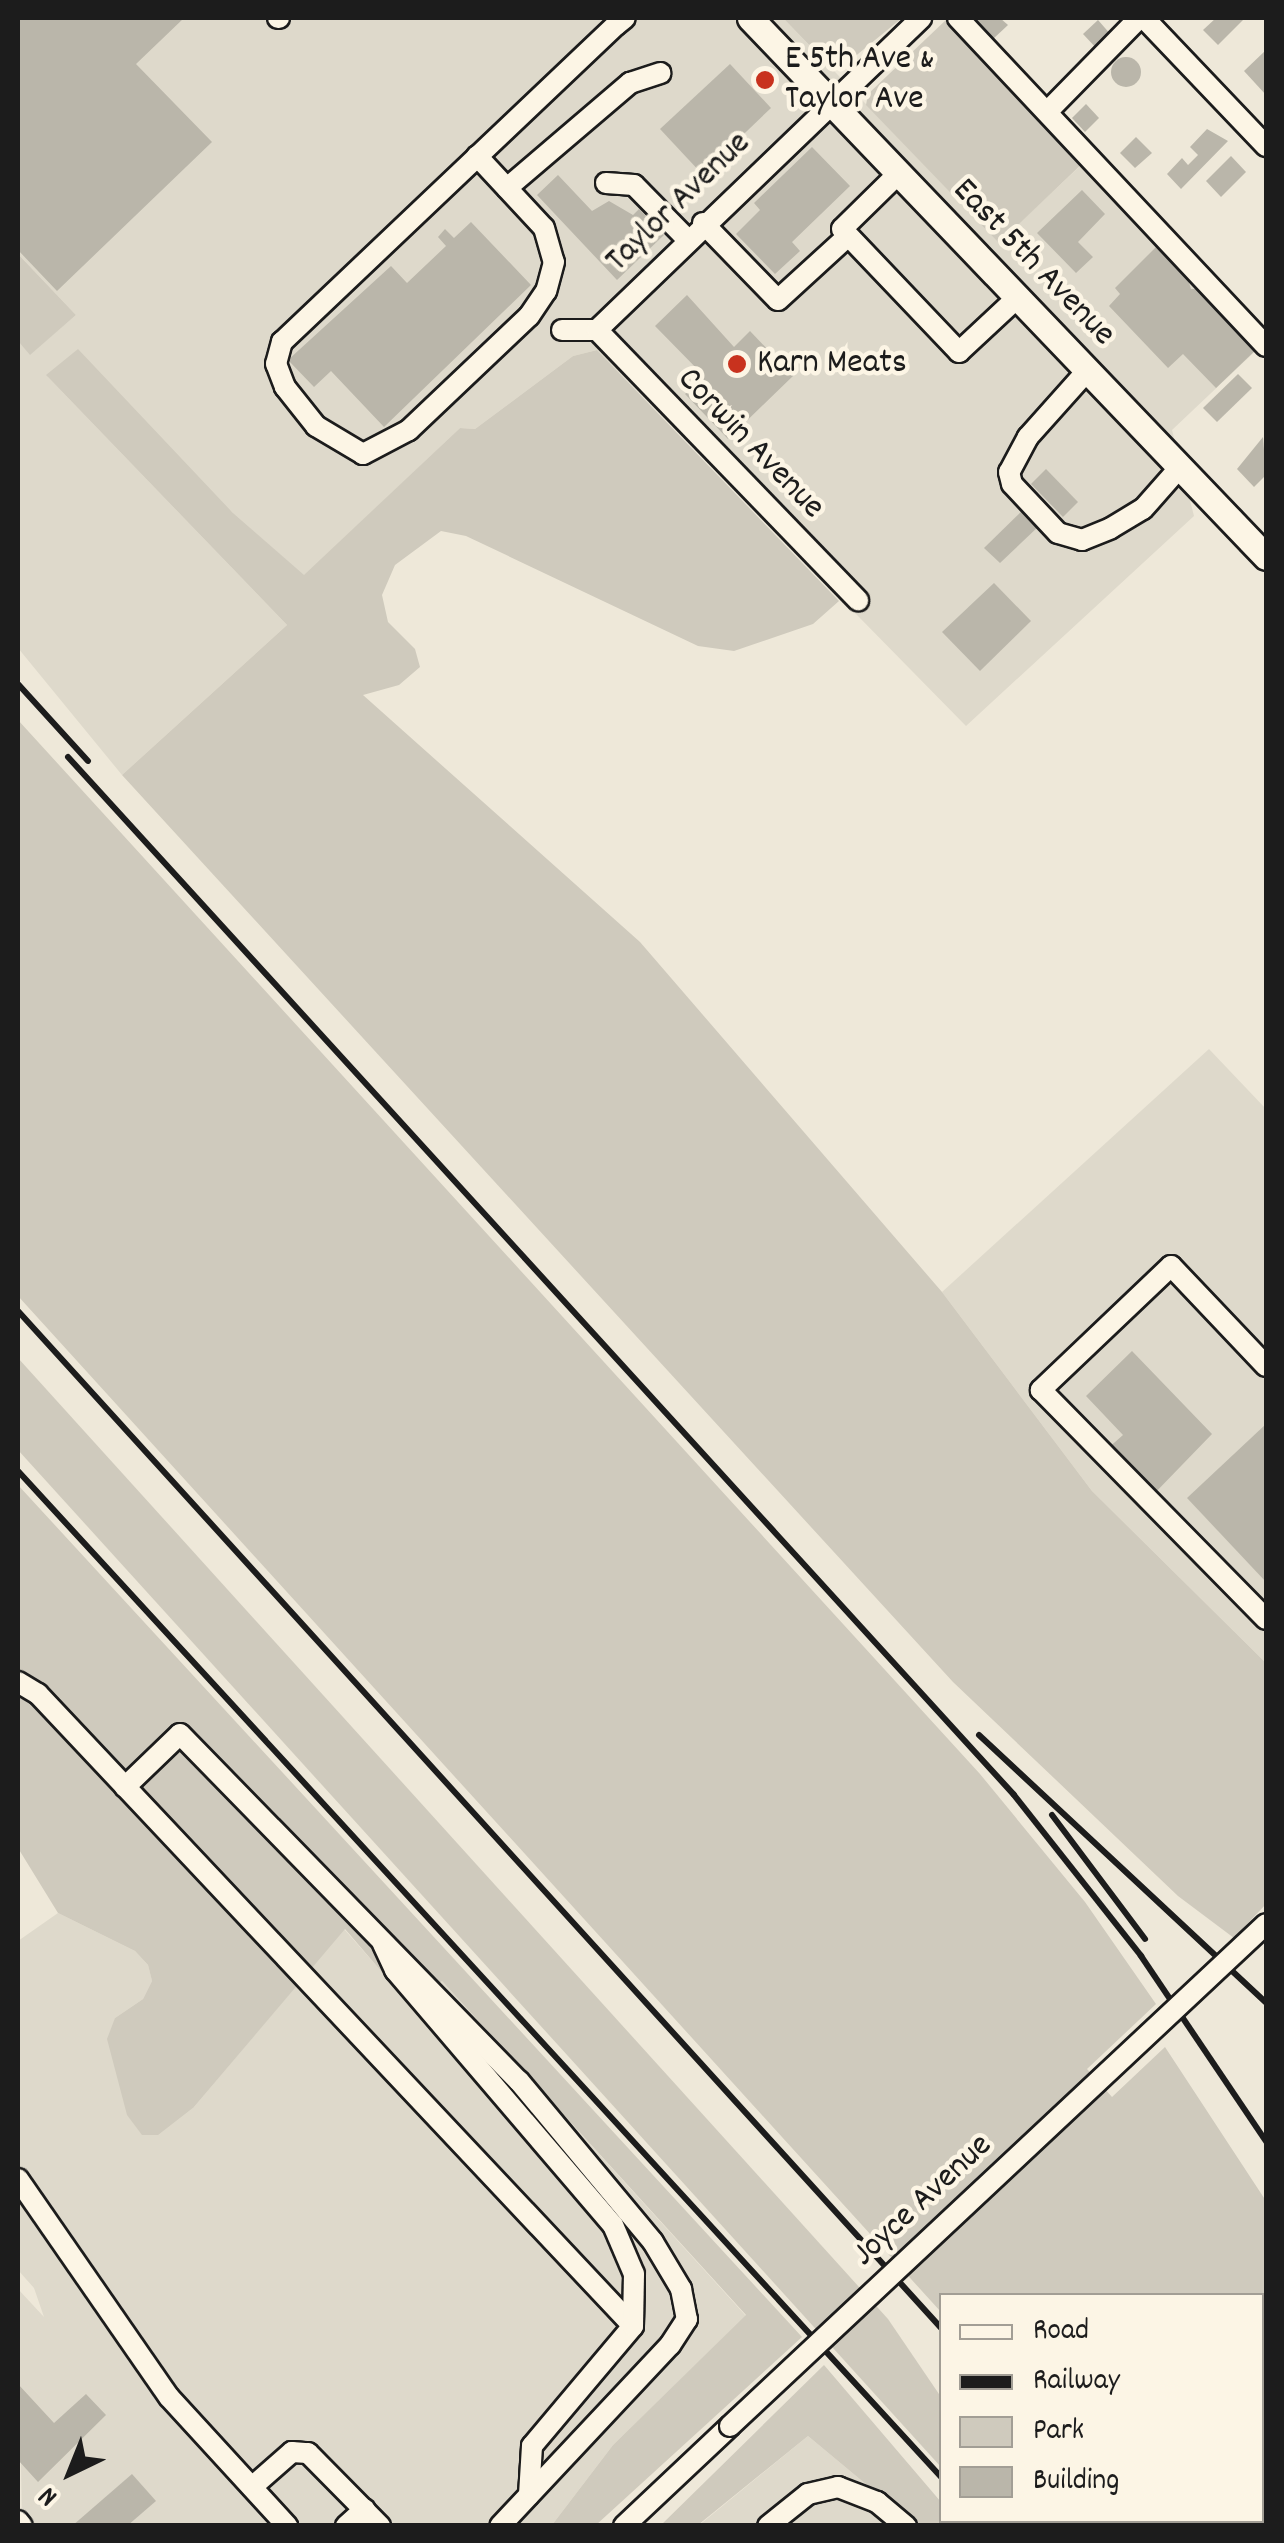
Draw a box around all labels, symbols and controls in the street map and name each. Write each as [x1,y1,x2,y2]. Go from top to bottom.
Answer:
place label: E 5th Ave & Taylor Ave [785,39,935,121]
marker: E 5th Ave & Taylor Ave [754,69,776,91]
street label: Taylor Avenue [598,124,760,282]
street label: East 5th Avenue [943,170,1123,356]
place label: Karn Meats [757,343,907,385]
marker: Karn Meats [726,353,748,375]
street label: Corwin Avenue [667,359,833,529]
street label: Joyce Avenue [844,2126,1002,2276]
legend [939,2293,1264,2523]
text: Road [1033,2311,1089,2354]
text: Railway [1033,2361,1120,2404]
text: Park [1033,2411,1084,2454]
north arrow [20,2423,120,2523]
text: Building [1033,2461,1119,2504]
text: N [31,2476,68,2514]

